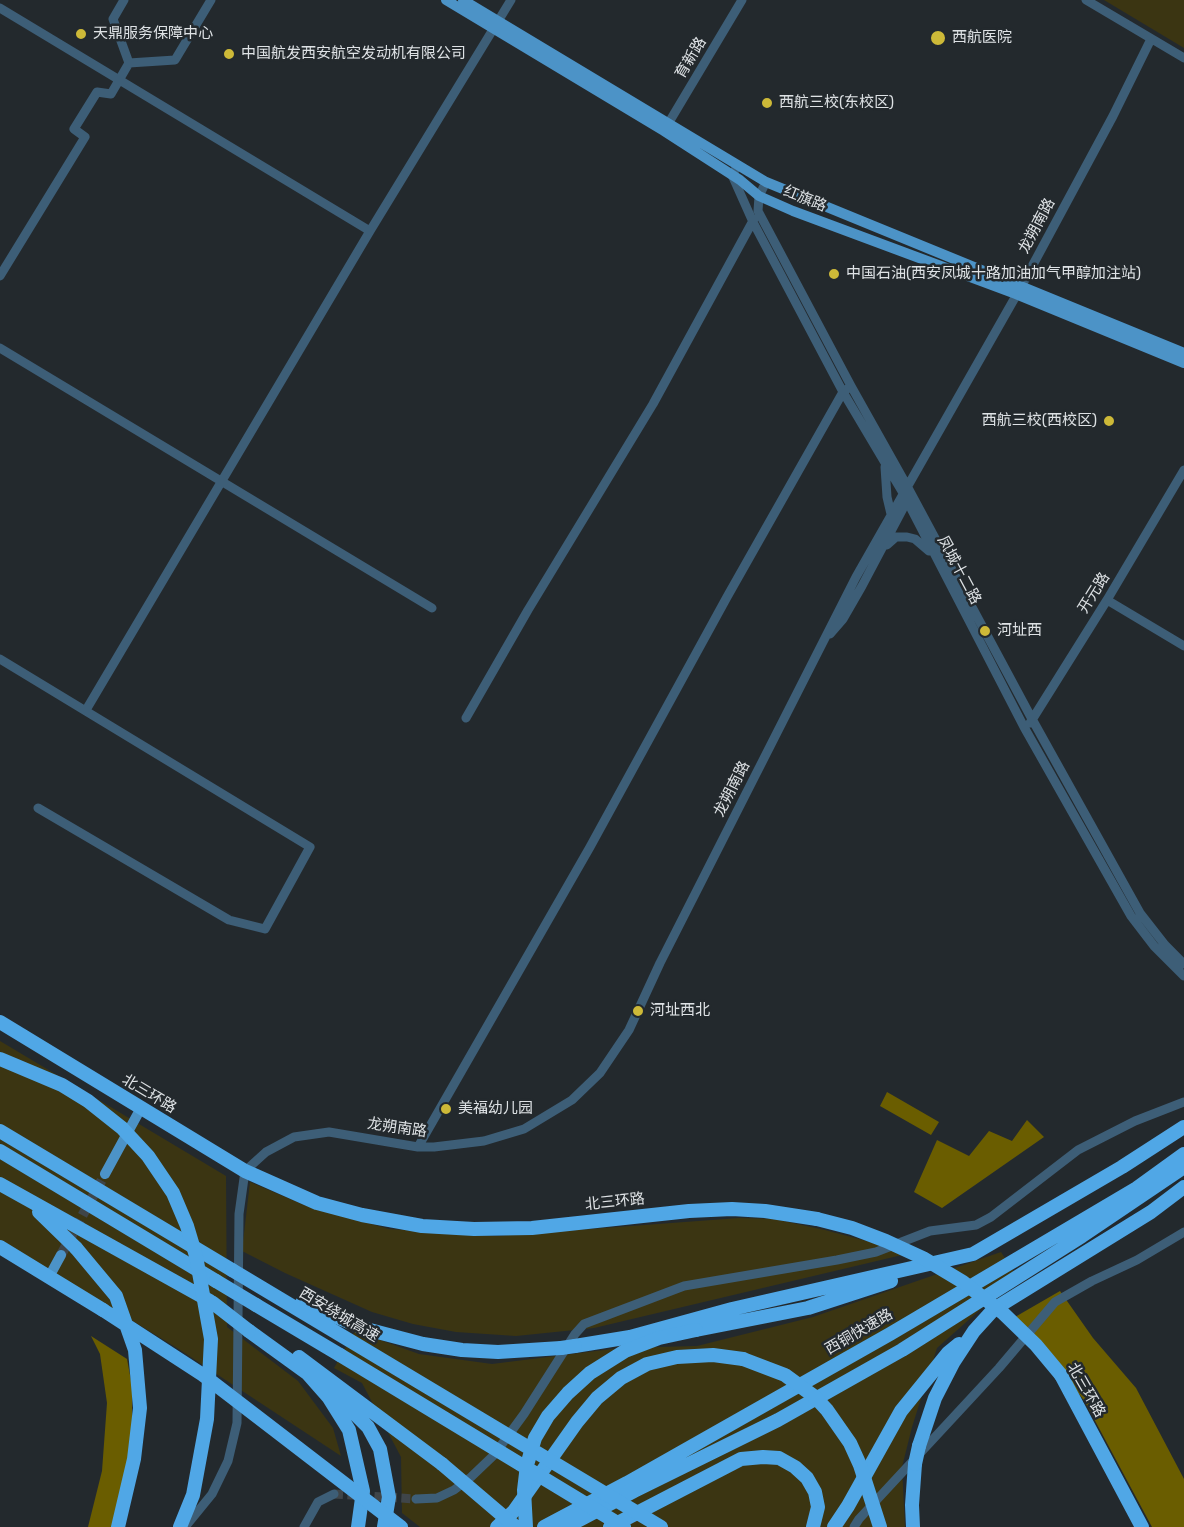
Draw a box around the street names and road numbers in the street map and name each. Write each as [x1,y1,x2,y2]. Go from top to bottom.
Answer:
street label: 育新路 [672,34,710,82]
street label: 红旗路 [781,182,829,216]
street label: 龙朔南路 [1015,195,1059,257]
street label: 凤城十二路 [933,533,985,607]
street label: 开元路 [1074,569,1114,617]
street label: 龙朔南路 [710,758,754,820]
street label: 北三环路 [119,1071,179,1117]
street label: 龙朔南路 [366,1115,428,1141]
street label: 北三环路 [584,1190,646,1214]
street label: 西安绕城高速 [296,1284,382,1346]
street label: 西铜快速路 [822,1305,896,1359]
street label: 北三环路 [1063,1360,1109,1420]

